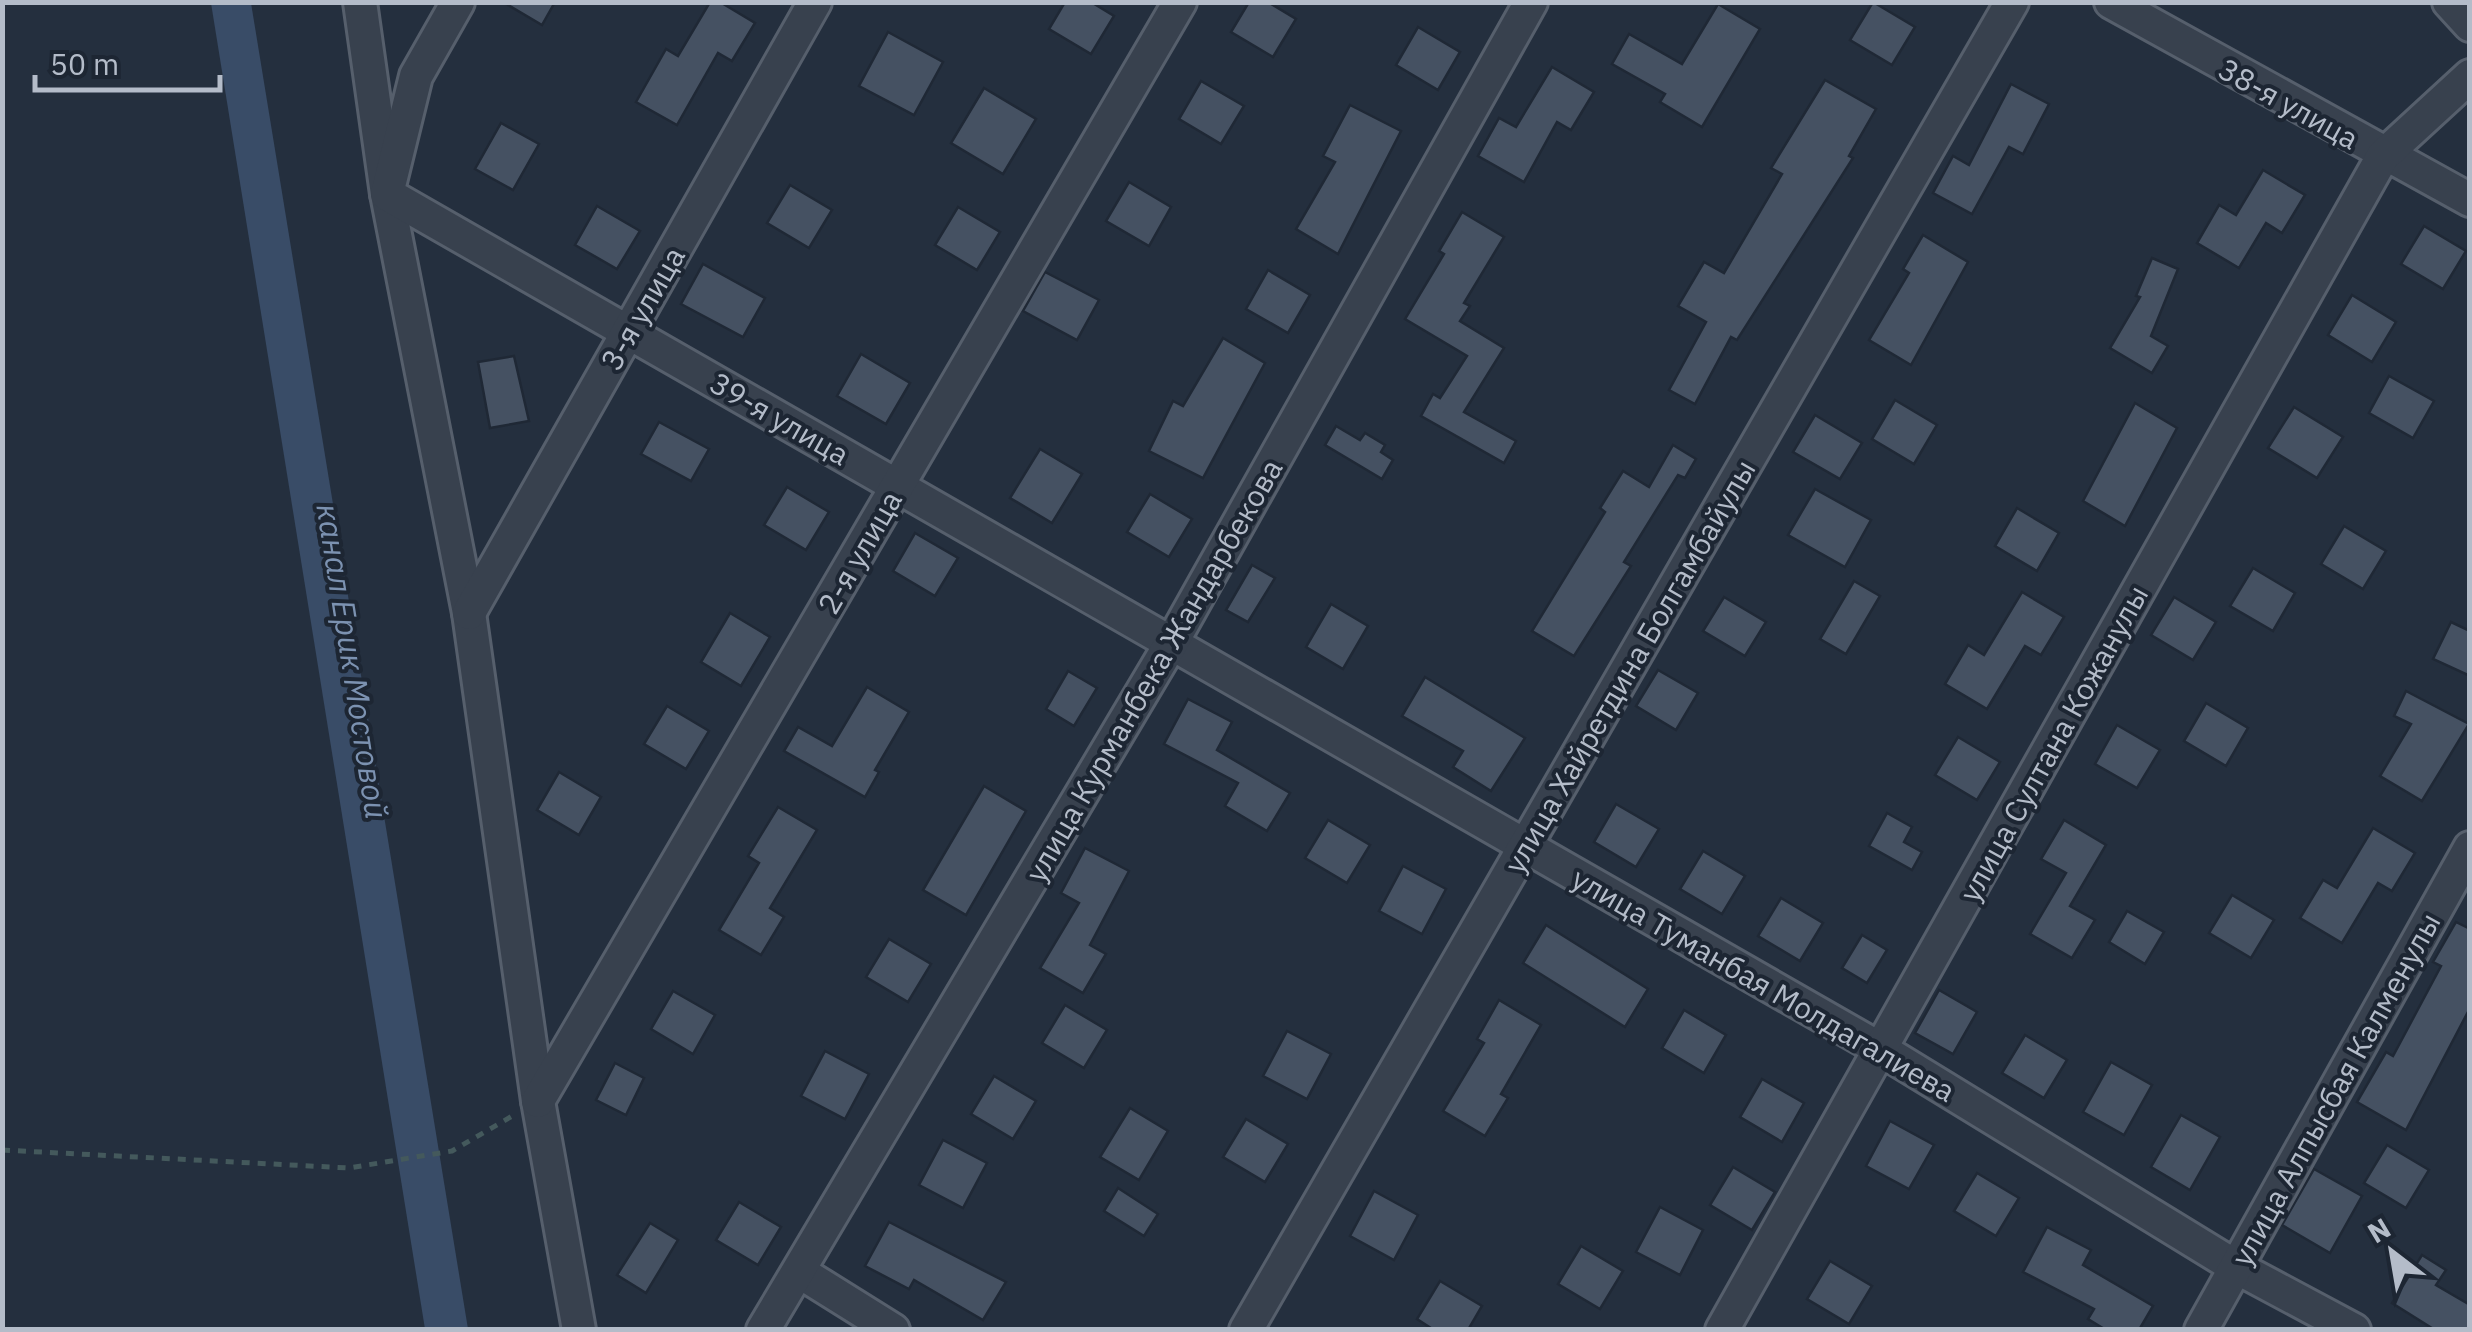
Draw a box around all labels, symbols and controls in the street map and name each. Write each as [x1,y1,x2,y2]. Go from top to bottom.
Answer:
scale bar [35,30,220,92]
text: 50 m [50,44,119,83]
street label: 38-я улица [2212,49,2366,157]
street label: 3-я улица [591,239,693,377]
street label: 39-я улица [703,363,857,473]
street label: улица Курманбека Жандарбекова [1016,452,1290,888]
street label: улица Хайретдина Болгамбайулы [1494,452,1764,880]
street label: 2-я улица [808,483,910,621]
water label: канал Ерик Мостовой [307,500,399,822]
street label: улица Султана Кожанулы [1950,578,2156,908]
street label: улица Туманбая Молдагалиева [1565,858,1963,1110]
street label: улица Алпысбая Калменулы [2221,906,2449,1272]
north arrow [2342,1202,2442,1302]
text: N [2361,1209,2397,1251]

